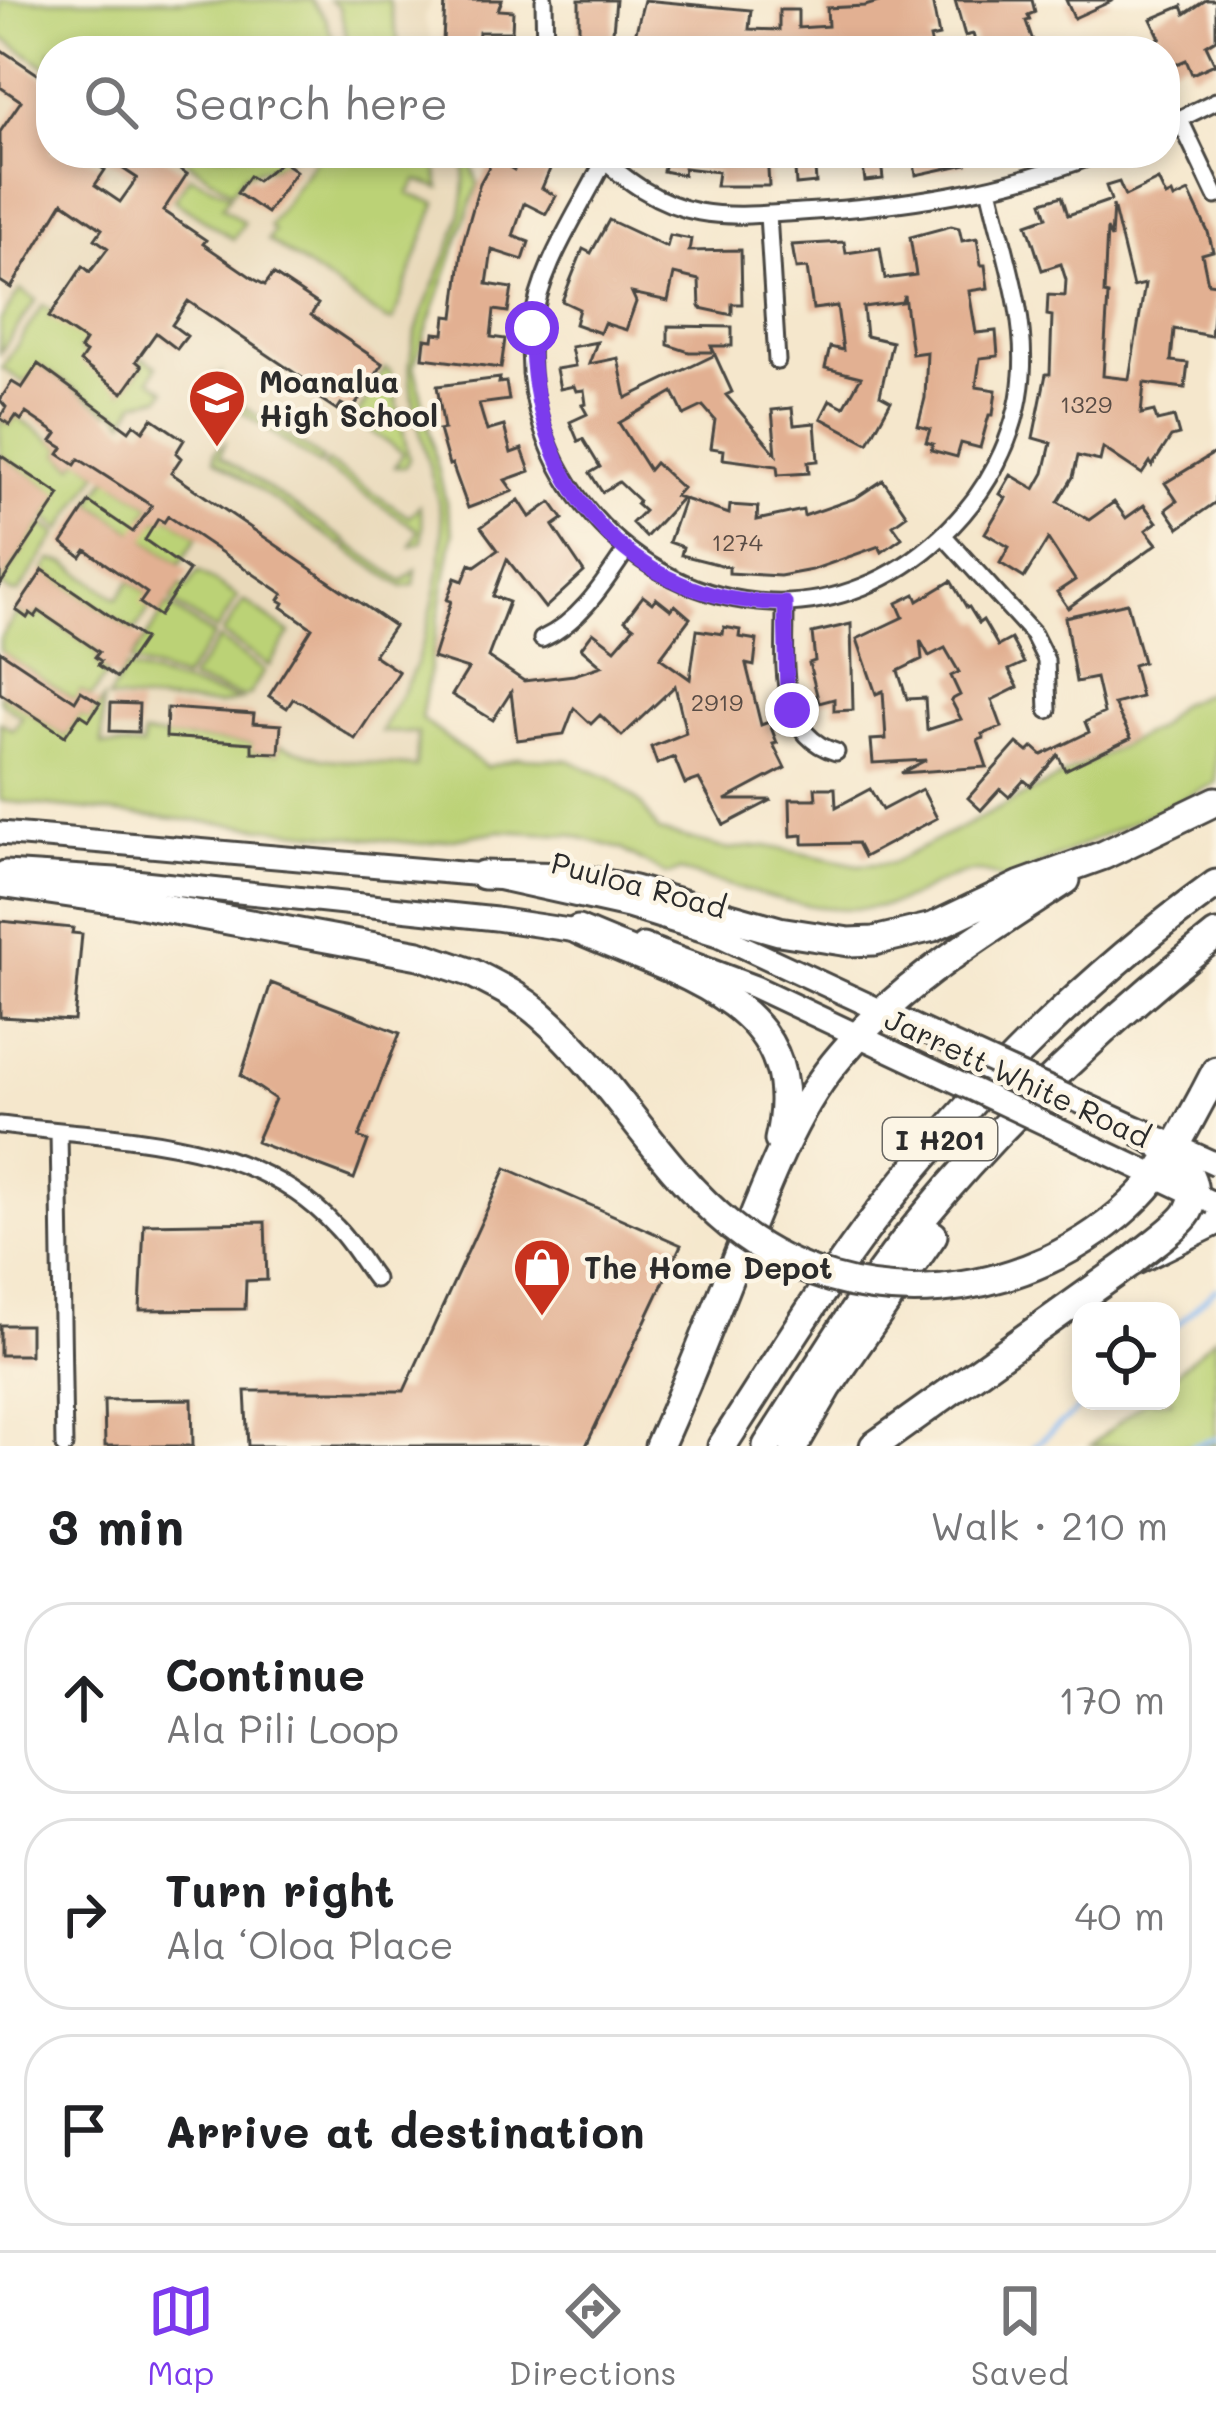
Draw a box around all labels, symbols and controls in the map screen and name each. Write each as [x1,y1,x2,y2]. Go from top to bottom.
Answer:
search box [36,36,1180,168]
icon: search [78,69,144,135]
text: Search here [174,73,448,131]
route start [505,301,559,355]
place label: Moanalua High School [259,361,438,435]
school or university icon: Moanalua High School [186,367,248,449]
house number: 1329 [1060,388,1112,419]
house number: 1274 [711,526,763,557]
route end [765,683,819,737]
house number: 2919 [691,686,743,717]
street label: Puuloa Road [547,841,731,927]
street label: Jarrett White Road [879,998,1157,1156]
road number: I H201 [883,1118,997,1160]
shop icon: The Home Depot [511,1236,573,1318]
place label: The Home Depot [584,1247,833,1287]
map controls [1072,1302,1180,1410]
button: locate [1072,1302,1180,1410]
text: 3 min [48,1491,184,1558]
text: Walk · 210 m [930,1499,1168,1550]
text: Continue [165,1644,365,1702]
icon: ahead [51,1665,117,1731]
text: 170 m [1058,1673,1165,1724]
text: Ala Pili Loop [165,1702,399,1753]
text: Turn right [165,1860,394,1918]
icon: right [51,1881,117,1947]
text: 40 m [1074,1889,1165,1940]
text: Ala ʻOloa Place [165,1918,454,1969]
icon: arrive [51,2097,117,2163]
text: Arrive at destination [165,2101,645,2159]
tab: Map [147,2278,214,2393]
tab: Directions [509,2278,676,2393]
tab: Saved [971,2278,1069,2393]

